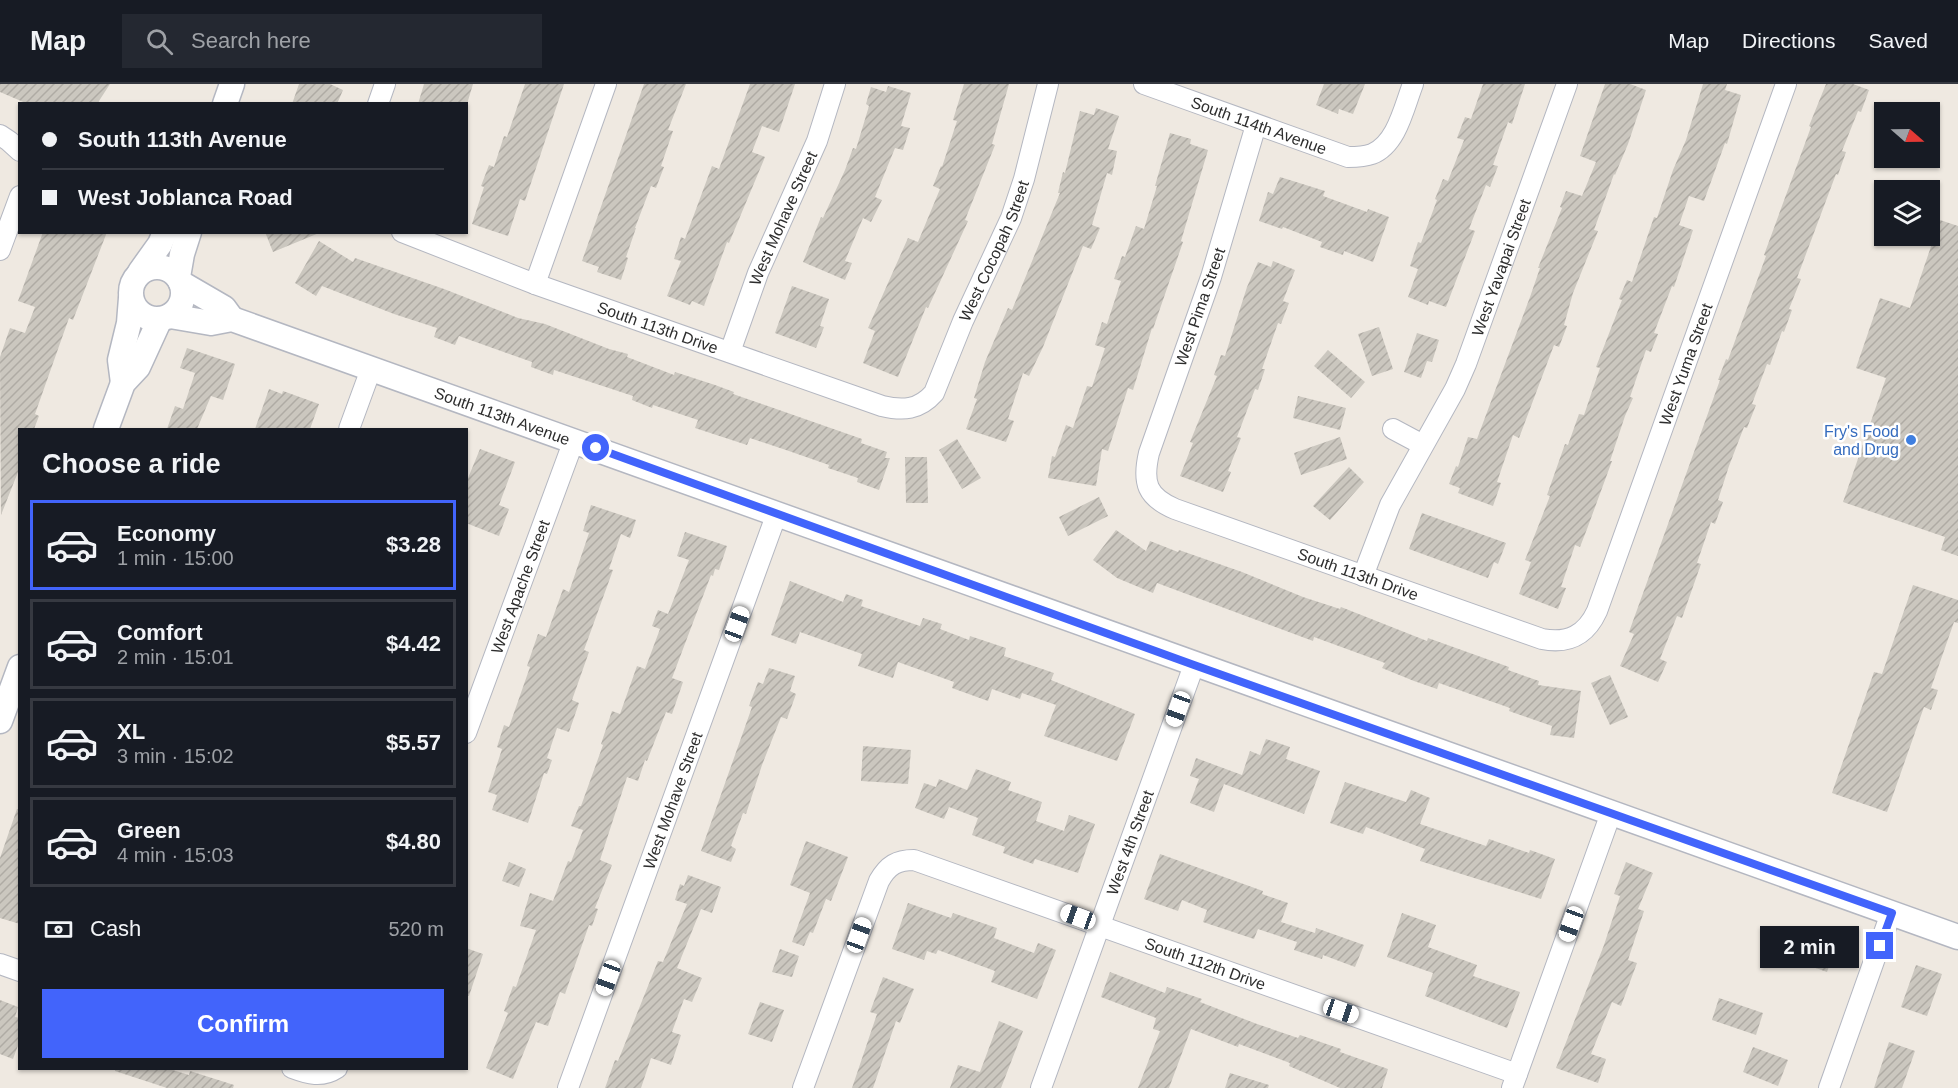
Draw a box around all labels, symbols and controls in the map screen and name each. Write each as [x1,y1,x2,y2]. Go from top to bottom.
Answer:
search box [122,14,542,68]
text: Map [30,25,86,56]
icon: search [143,25,176,58]
text: Search here [191,28,311,53]
text: Map [1668,29,1709,52]
text: Directions [1742,29,1835,52]
text: Saved [1868,29,1928,52]
street label: South 114th Avenue [1189,93,1329,157]
north arrow [1874,102,1940,168]
map controls [1874,102,1940,246]
text: South 113th Avenue [78,127,287,152]
street label: West Mohave Street [746,148,820,287]
street label: West Cocopah Street [956,178,1032,324]
button: layers [1874,180,1940,246]
text: West Joblanca Road [78,185,293,210]
street label: West Yavapai Street [1468,196,1534,338]
street label: West Pima Street [1172,245,1228,368]
street label: South 113th Drive [595,298,721,356]
street label: West Yuma Street [1656,300,1715,428]
street label: South 113th Avenue [432,384,572,448]
place label: Fry's Food and Drug [1824,423,1899,458]
marker: Fry's Food and Drug [1904,433,1918,447]
route start [582,434,609,461]
text: Choose a ride [42,449,221,479]
street label: West Apache Street [488,517,553,656]
icon: car [45,518,99,572]
text: Economy [117,521,216,546]
text: $3.28 [386,532,441,557]
street label: South 113th Drive [1295,545,1421,603]
text: 1 min · 15:00 [117,547,234,569]
car [722,604,752,644]
icon: car [45,617,99,671]
text: Comfort [117,620,203,645]
text: $4.42 [386,631,441,656]
text: 2 min · 15:01 [117,646,234,668]
car [1163,689,1193,729]
icon: car [45,716,99,770]
text: XL [117,719,145,744]
street label: West Mohave Street [640,729,705,871]
text: $5.57 [386,730,441,755]
text: 3 min · 15:02 [117,745,234,767]
street label: West 4th Street [1103,787,1157,897]
icon: car [45,815,99,869]
text: Green [117,818,181,843]
text: $4.80 [386,829,441,854]
text: 4 min · 15:03 [117,844,234,866]
car [1058,902,1098,932]
car [1556,904,1586,944]
icon: cash [42,913,75,946]
car [844,915,874,955]
text: Cash [90,916,141,941]
text: 520 m [388,918,444,940]
callout: 2 min [1760,925,1859,967]
route end [1866,932,1893,959]
street label: South 112th Drive [1143,934,1268,993]
text: 2 min [1783,936,1836,958]
car [593,958,623,998]
button: Confirm [42,989,444,1058]
car [1321,997,1361,1025]

